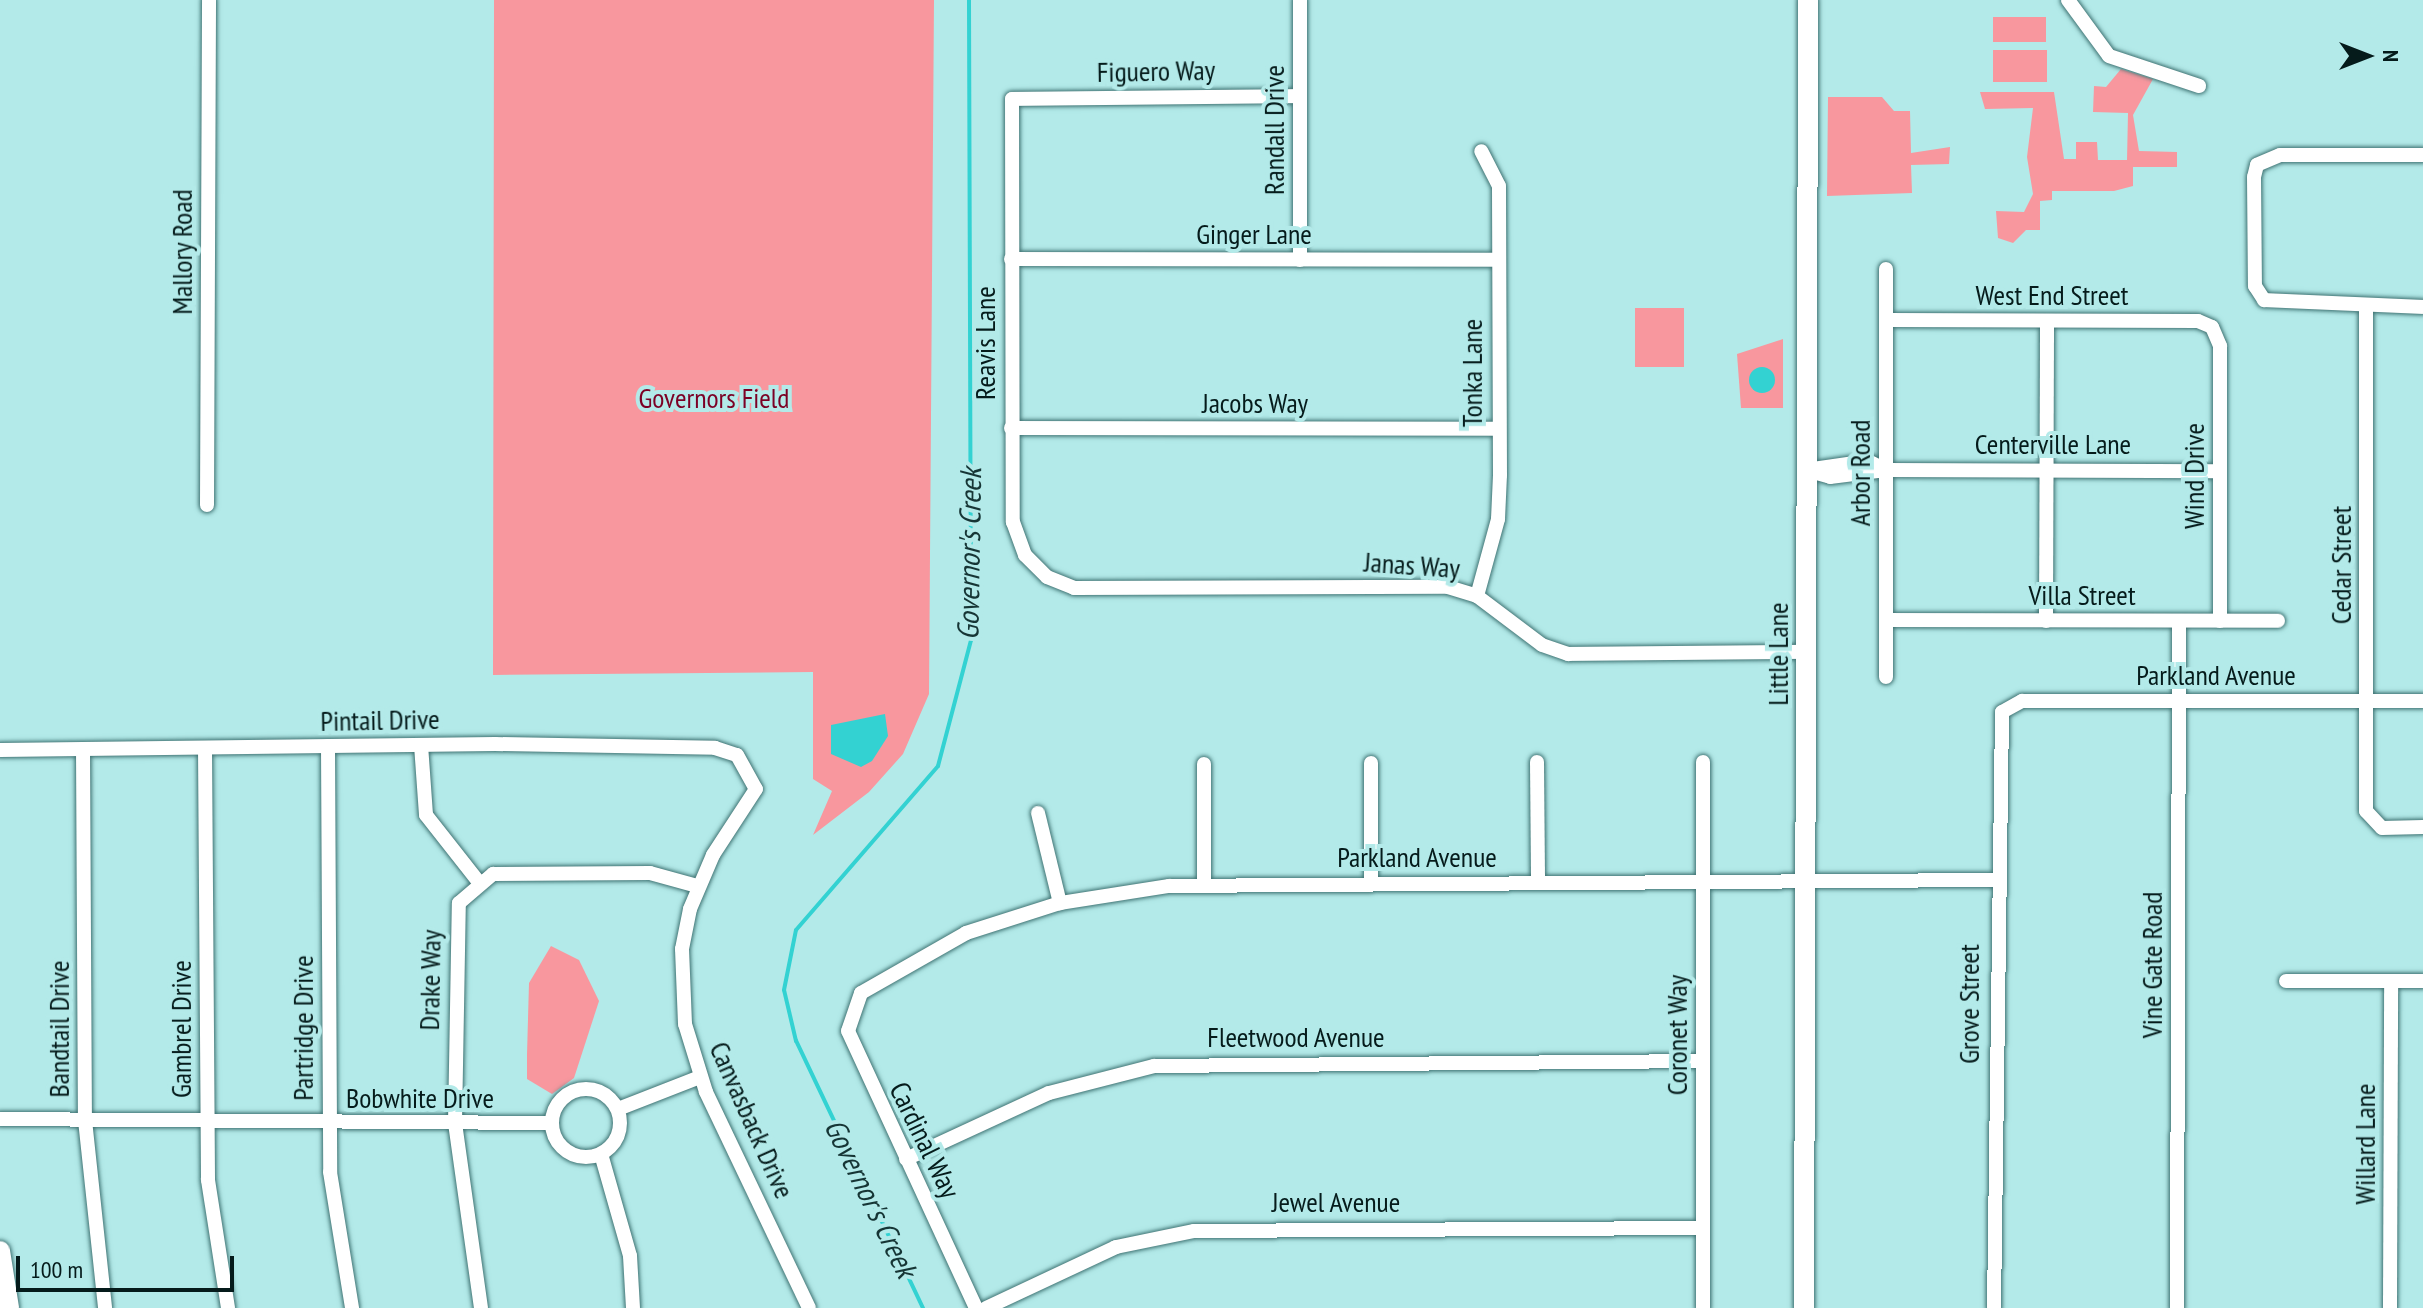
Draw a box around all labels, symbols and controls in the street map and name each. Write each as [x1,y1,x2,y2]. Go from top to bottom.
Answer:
north arrow [2327,16,2407,96]
text: N [2377,50,2405,62]
street label: Figuero Way [1096,53,1216,89]
street label: Randall Drive [1257,65,1291,195]
street label: Mallory Road [165,189,199,315]
street label: Ginger Lane [1196,217,1312,251]
street label: West End Street [1976,278,2128,312]
street label: Reavis Lane [968,286,1002,400]
street label: Tonka Lane [1455,319,1489,427]
park label: Governors Field [638,381,790,415]
street label: Jacobs Way [1202,386,1308,420]
street label: Arbor Road [1843,420,1877,526]
street label: Wind Drive [2177,423,2211,529]
street label: Centerville Lane [1975,427,2131,461]
water label: Governor's Creek [950,468,988,640]
street label: Cedar Street [2324,506,2358,624]
street label: Janas Way [1363,545,1461,585]
street label: Villa Street [2028,578,2136,612]
street label: Little Lane [1761,602,1795,706]
street label: Parkland Avenue [2136,658,2296,692]
street label: Pintail Drive [320,702,440,738]
street label: Parkland Avenue [1337,840,1497,874]
street label: Vine Gate Road [2135,892,2169,1038]
street label: Drake Way [412,929,448,1031]
street label: Grove Street [1952,944,1986,1064]
street label: Partridge Drive [286,955,320,1101]
street label: Bandtail Drive [42,960,76,1098]
street label: Gambrel Drive [164,960,198,1098]
street label: Coronet Way [1660,975,1694,1095]
street label: Fleetwood Avenue [1207,1020,1385,1054]
street label: Canvasback Drive [702,1036,802,1204]
street label: Cardinal Way [882,1076,968,1204]
street label: Bobwhite Drive [346,1081,494,1115]
street label: Willard Lane [2348,1083,2382,1205]
water label: Governor's Creek [817,1113,925,1283]
street label: Jewel Avenue [1271,1185,1401,1219]
scale bar [20,1240,238,1290]
text: 100 m [30,1254,83,1285]

